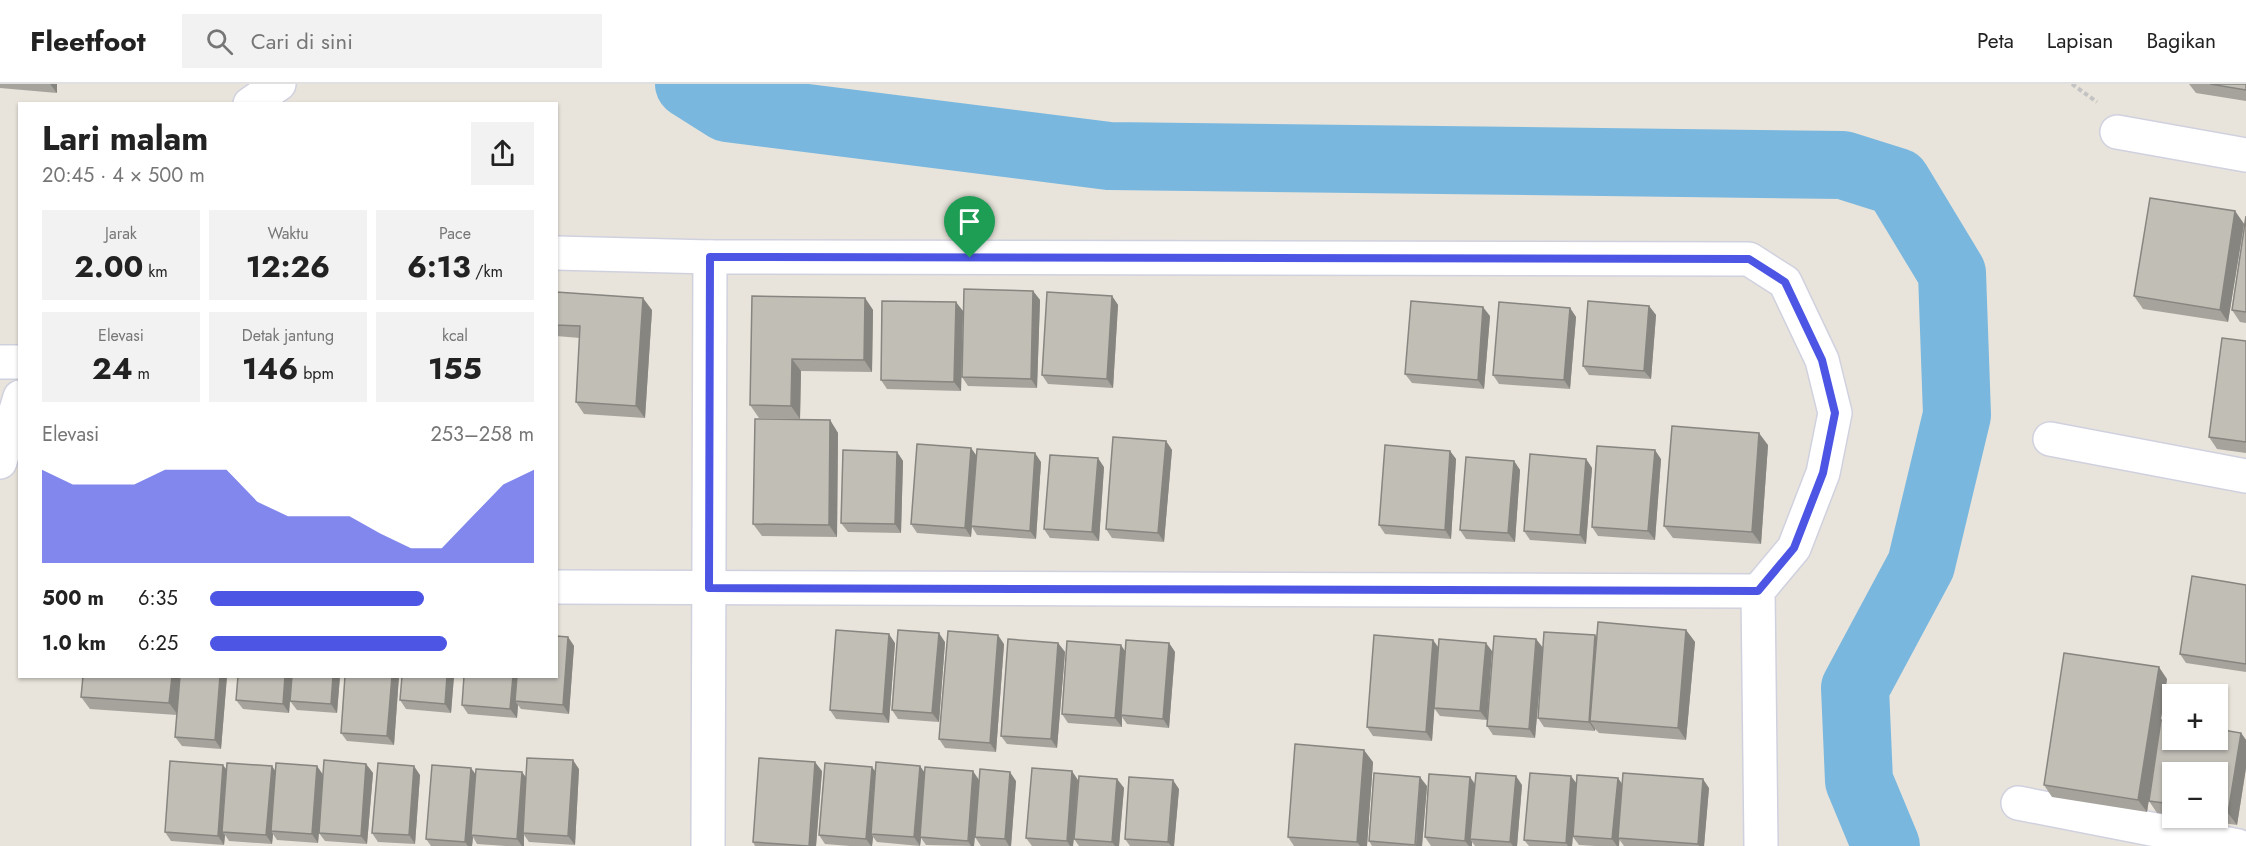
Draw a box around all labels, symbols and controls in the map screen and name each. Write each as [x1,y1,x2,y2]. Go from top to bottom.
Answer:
search box [182,14,602,68]
text: Fleetfoot [30,21,146,62]
icon: search [203,25,236,58]
text: Cari di sini [251,25,353,57]
text: Peta [1977,26,2014,56]
text: Lapisan [2047,26,2113,56]
text: Bagikan [2146,26,2216,56]
text: Lari malam [42,115,208,162]
button: share [471,122,534,185]
text: 20:45 · 4 × 500 m [42,161,205,190]
pin [944,196,995,258]
icon: arrive [953,205,986,238]
text: Jarak [105,222,137,245]
text: Waktu [267,222,309,245]
text: Pace [439,222,471,245]
text: 2.00 [74,245,143,288]
text: 12:26 [246,245,330,288]
text: 6:13 [407,245,471,288]
text: km [143,260,168,283]
text: /km [471,260,503,283]
text: Elevasi [98,324,144,347]
text: Detak jantung [242,324,334,347]
text: kcal [442,324,468,347]
text: 24 [92,347,133,390]
text: 146 [242,347,298,390]
text: 155 [428,347,482,390]
text: m [133,362,150,385]
text: bpm [298,362,334,385]
text: Elevasi [42,420,99,449]
text: 253–258 m [430,420,534,449]
text: 500 m [42,584,104,613]
text: 6:35 [138,584,178,613]
text: 1.0 km [42,629,106,658]
text: 6:25 [138,629,178,658]
map controls [2162,684,2228,828]
button: + [2162,684,2228,750]
button: − [2162,762,2228,828]

